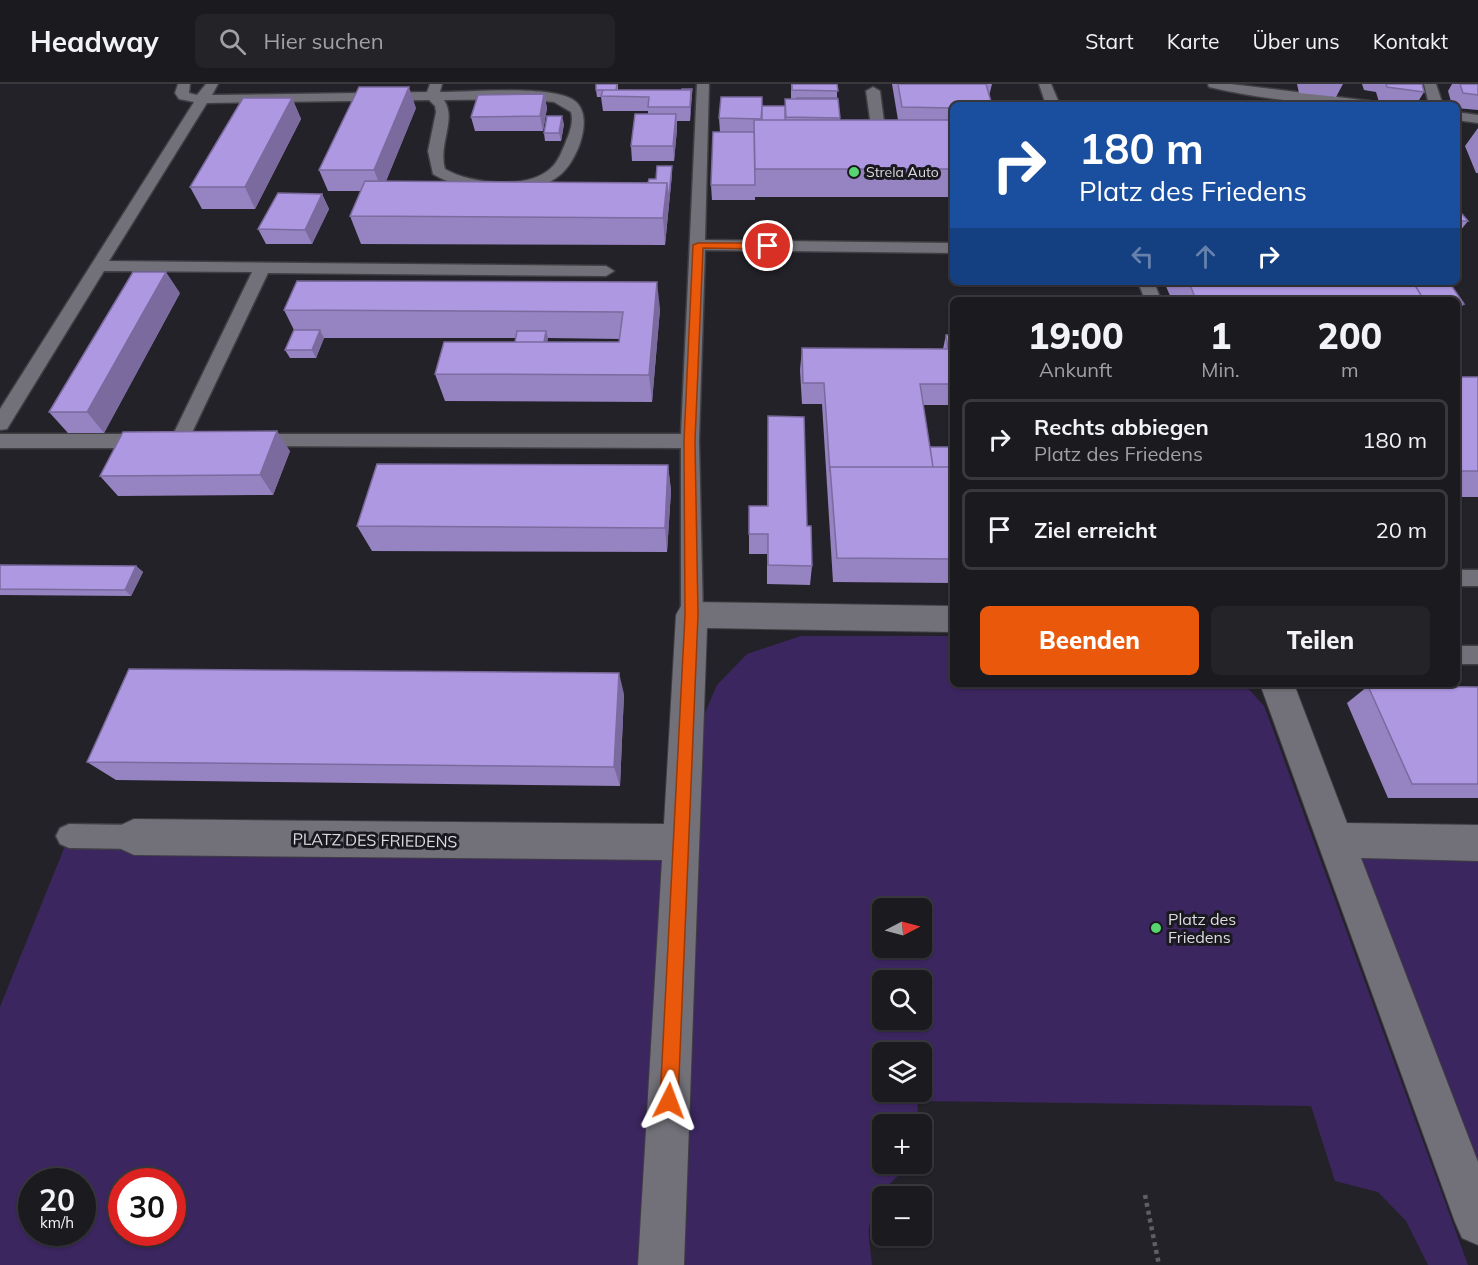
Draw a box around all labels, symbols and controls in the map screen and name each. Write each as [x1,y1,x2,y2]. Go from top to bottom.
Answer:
search box [195,14,615,68]
text: Headway [30,24,159,59]
icon: search [216,25,249,58]
text: Hier suchen [264,27,384,55]
text: Start [1085,28,1134,54]
text: Karte [1167,28,1219,54]
text: Über uns [1252,28,1340,54]
text: Kontakt [1373,28,1448,54]
text: 180 m [1079,122,1204,175]
icon: right [980,126,1058,204]
place label: Strela Auto [866,163,939,181]
marker: Strela Auto [847,165,861,179]
text: Platz des Friedens [1079,174,1307,208]
pin [742,220,793,271]
icon: arrive [751,229,784,262]
icon: left [1126,240,1159,273]
icon: ahead [1189,240,1222,273]
icon: right [1252,240,1285,273]
text: 19:00 [1028,313,1124,358]
text: 1 [1210,313,1231,358]
text: 200 [1317,313,1382,358]
text: Ankunft [1039,357,1112,382]
text: Min. [1201,357,1240,382]
text: m [1341,357,1359,382]
text: Rechts abbiegen [1034,413,1209,441]
icon: right [983,423,1016,456]
text: 180 m [1362,426,1427,454]
text: Platz des Friedens [1034,441,1203,466]
icon: arrive [983,513,1016,546]
text: Ziel erreicht [1034,516,1157,544]
text: 20 m [1376,516,1427,544]
button: Beenden [980,606,1199,675]
button: Teilen [1211,606,1430,675]
street label: PLATZ DES FRIEDENS [292,829,458,851]
north arrow [872,898,932,958]
map controls [872,898,932,1246]
place label: Platz des Friedens [1168,909,1236,947]
marker: Platz des Friedens [1149,921,1163,935]
button: search [872,970,932,1030]
button: layers [872,1042,932,1102]
position arrow [637,1069,701,1133]
button: + [872,1114,932,1174]
speed limit sign: 30 [108,1168,186,1246]
text: 20 [39,1181,75,1219]
button: − [872,1186,932,1246]
text: km/h [40,1213,74,1232]

